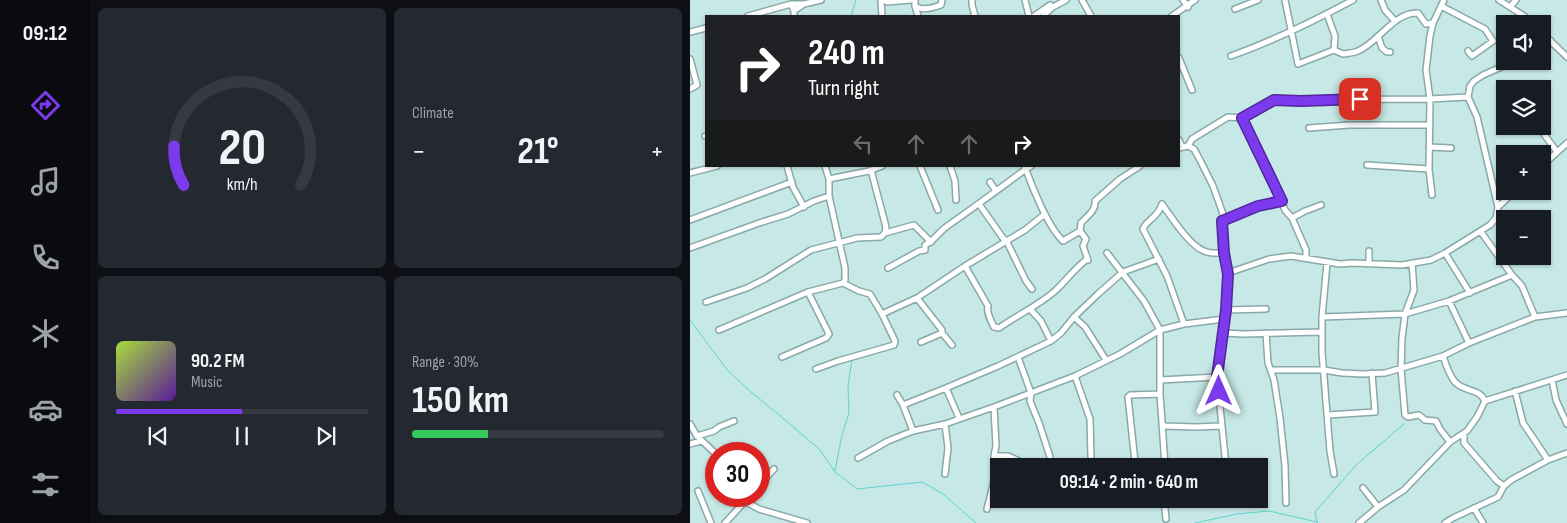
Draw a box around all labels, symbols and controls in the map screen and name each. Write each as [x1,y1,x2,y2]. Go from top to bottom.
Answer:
map controls [1496,15,1551,265]
button: sound [1496,15,1551,70]
text: 09:12 [23,20,67,47]
text: 240 m [808,32,885,75]
icon: right [725,35,790,100]
text: Turn right [808,75,879,102]
pin [1339,78,1381,120]
button: layers [1496,80,1551,135]
icon: arrive [1346,85,1374,113]
icon: directions [28,88,63,123]
text: Climate [412,104,454,123]
text: 20 [218,117,266,180]
text: 21° [517,129,559,174]
icon: left [849,130,877,158]
icon: ahead [902,130,930,158]
icon: ahead [955,130,983,158]
icon: right [1008,130,1036,158]
text: − [412,135,426,168]
text: + [650,135,664,168]
button: + [1496,145,1551,200]
icon: music [28,164,63,199]
text: km/h [227,174,257,195]
button: − [1496,210,1551,265]
icon: phone [28,240,63,275]
icon: climate [28,316,63,351]
text: 90.2 FM [191,350,245,373]
text: Range · 30% [412,353,479,372]
position arrow [1192,364,1244,416]
text: Music [191,373,222,392]
text: 150 km [412,378,509,423]
icon: car [28,392,63,427]
icon: previous [144,422,172,450]
icon: pause [228,422,256,450]
icon: next [312,422,340,450]
speed limit sign: 30 [705,442,770,507]
icon: filters [28,467,63,502]
text: 09:14 · 2 min · 640 m [1060,471,1198,494]

